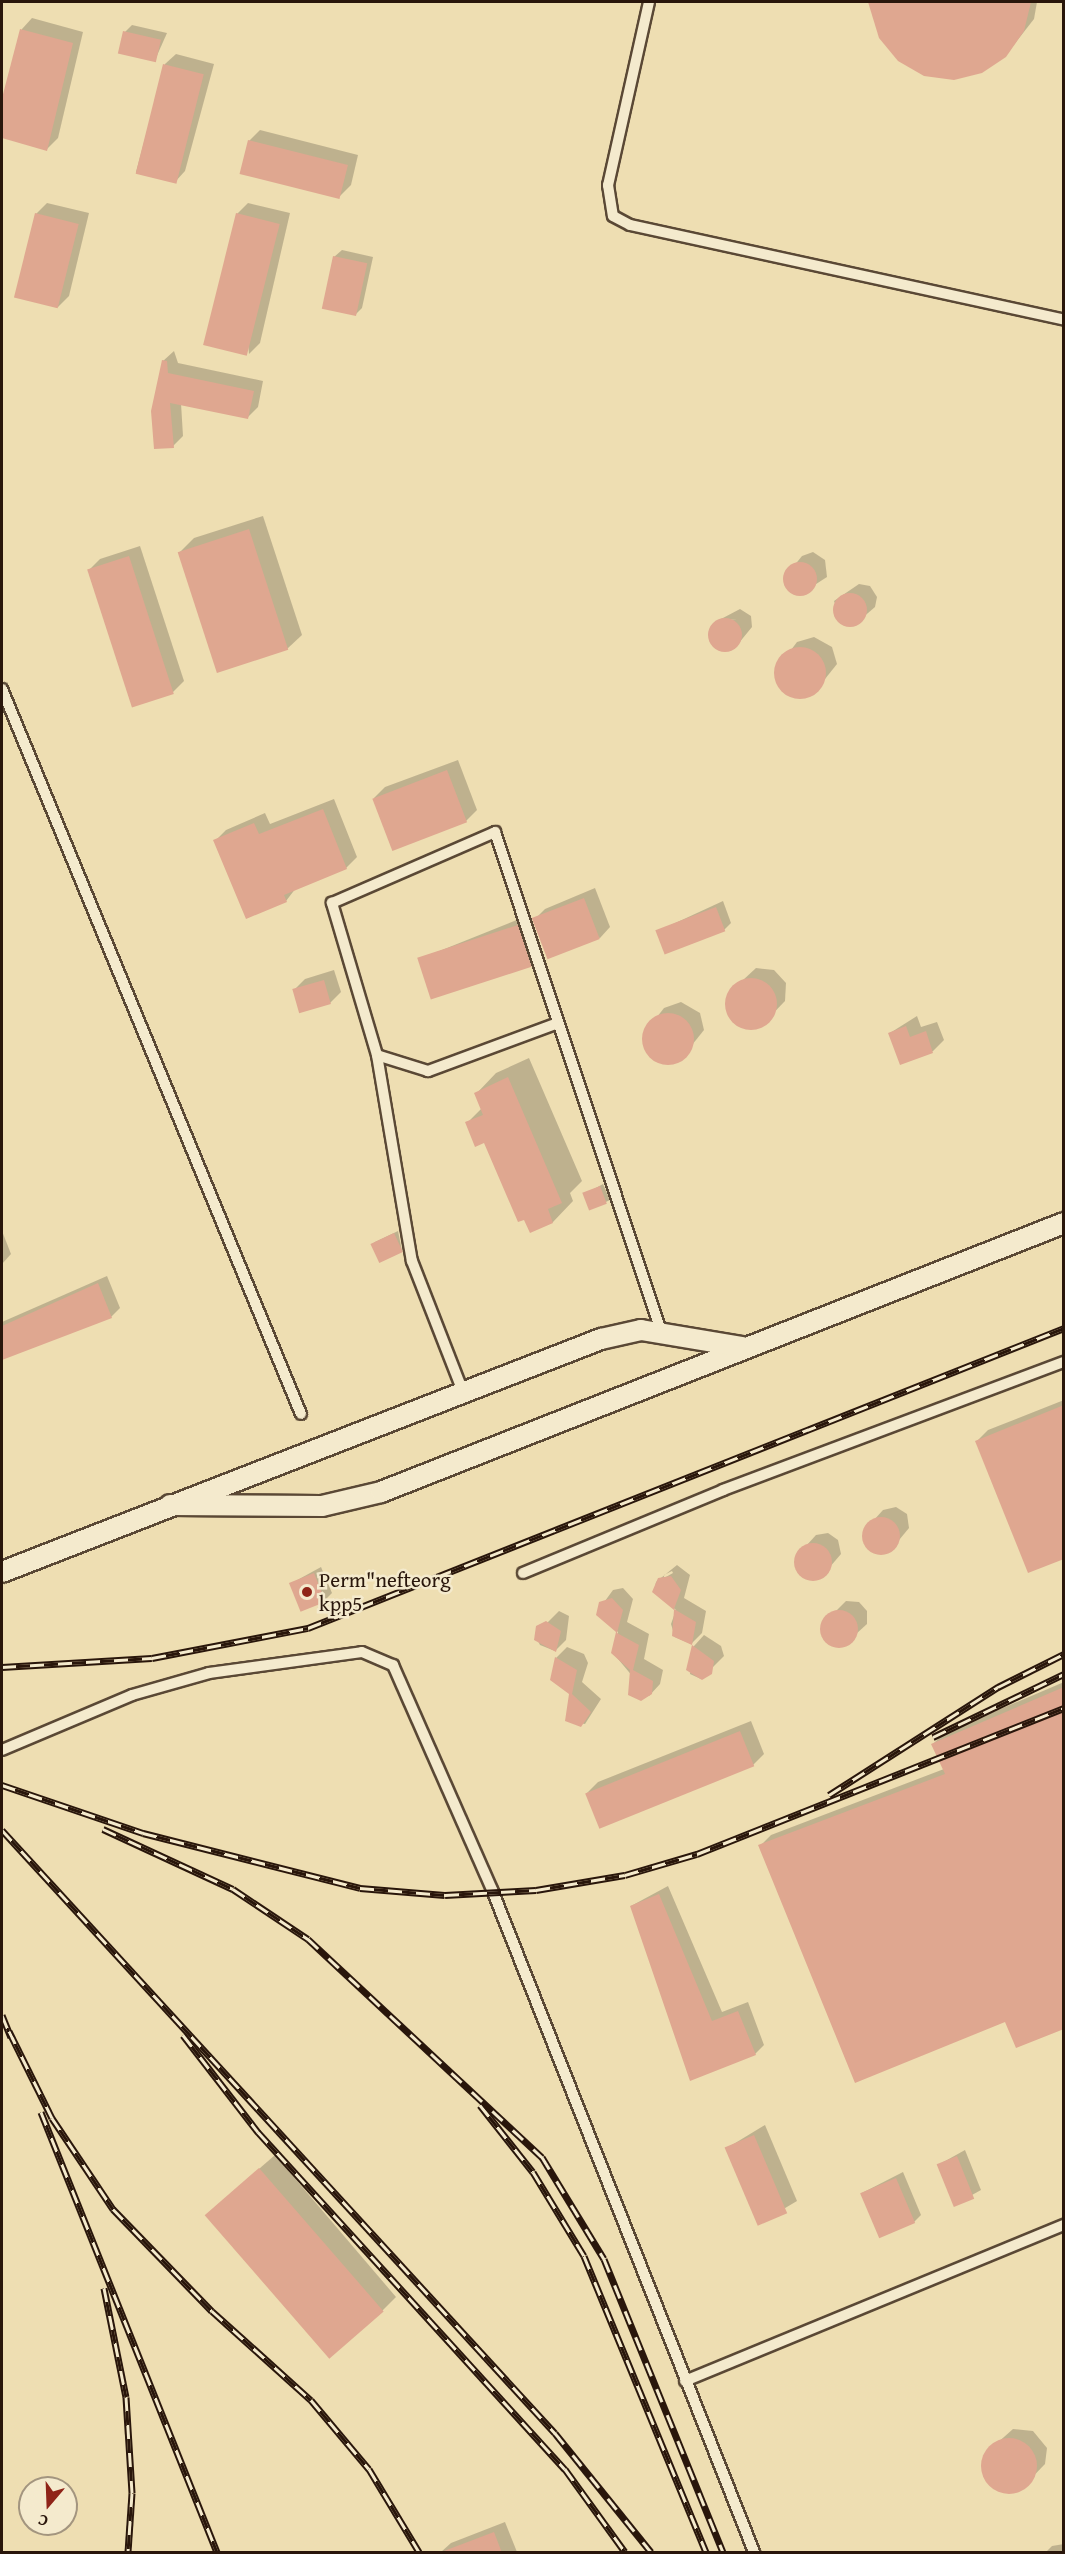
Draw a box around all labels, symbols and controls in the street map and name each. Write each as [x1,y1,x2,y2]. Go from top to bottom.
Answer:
place label: Perm"nefteorg kpp5 [319,1567,451,1617]
marker: Perm"nefteorg kpp5 [300,1585,314,1599]
north arrow [18,2476,78,2536]
text: С [35,2508,51,2534]

